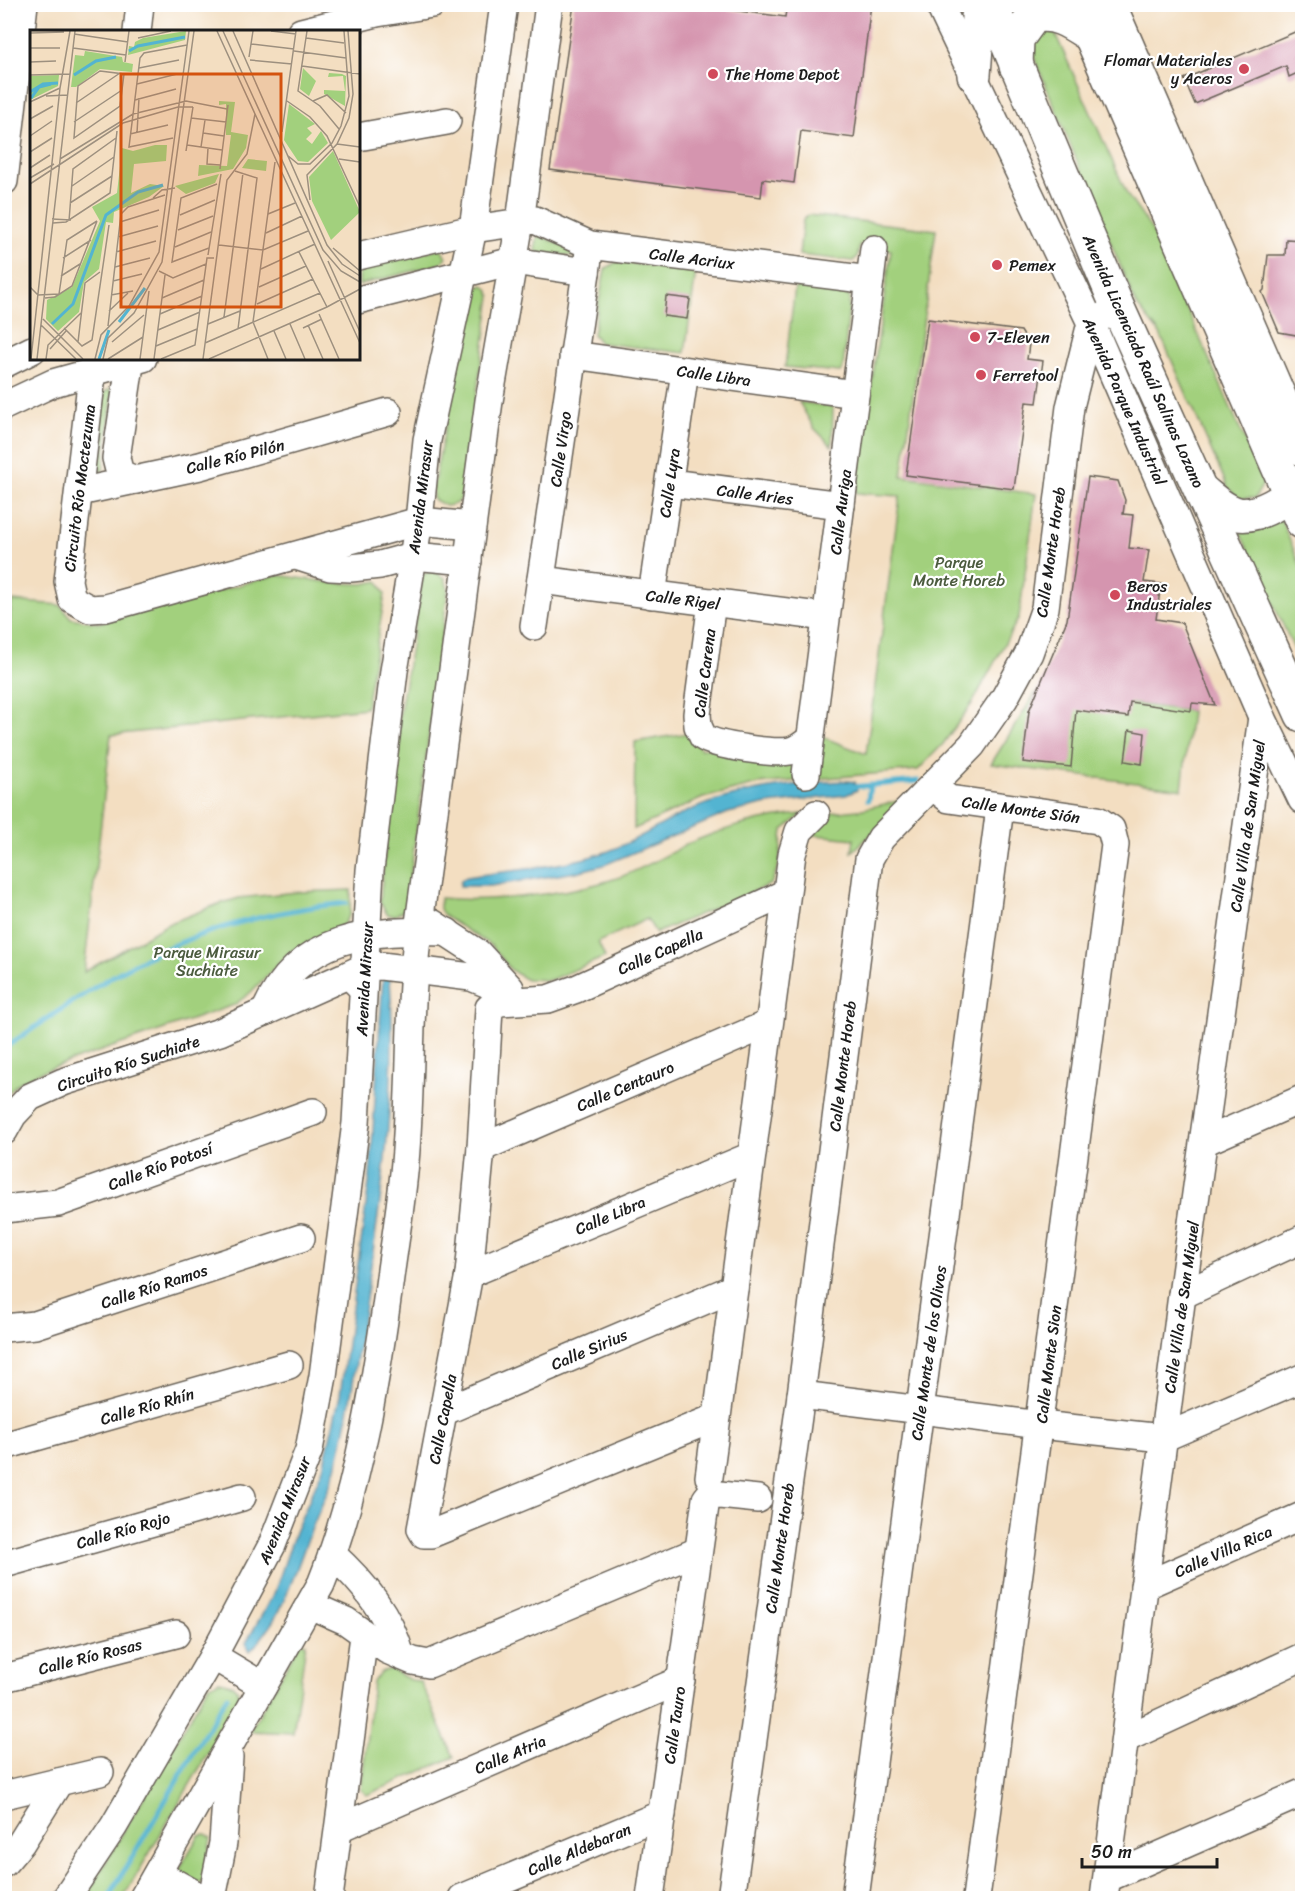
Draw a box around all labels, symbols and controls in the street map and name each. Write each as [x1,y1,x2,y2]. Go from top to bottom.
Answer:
inset map [30,30,360,360]
place label: Flomar Materiales y Aceros [1104,46,1233,93]
place label: The Home Depot [725,60,840,89]
marker: Flomar Materiales y Aceros [1237,62,1251,76]
marker: The Home Depot [706,67,720,81]
street label: Avenida Licenciado Raúl Salinas Lozano [1074,229,1213,493]
street label: Calle Acriux [648,239,737,278]
place label: Pemex [1009,251,1056,280]
marker: Pemex [990,258,1004,272]
street label: Avenida Parque Industrial [1074,311,1175,491]
place label: 7-Eleven [987,323,1050,352]
marker: 7-Eleven [968,330,982,344]
street label: Calle Libra [675,356,753,395]
place label: Ferretool [993,361,1059,390]
marker: Ferretool [974,368,988,382]
street label: Circuito Río Moctezuma [55,403,104,573]
street label: Calle Virgo [541,409,580,489]
street label: Calle Río Pilón [183,430,288,483]
street label: Avenida Mirasur [399,437,442,557]
street label: Calle Lyra [650,447,689,520]
street label: Calle Auriga [821,467,860,556]
street label: Calle Aries [715,475,795,514]
street label: Calle Monte Horeb [1027,485,1074,619]
park label: Parque Monte Horeb [913,548,1005,595]
place label: Beros Industriales [1126,572,1212,619]
street label: Calle Rigel [644,581,722,618]
marker: Beros Industriales [1108,588,1122,602]
street label: Calle Carena [685,626,724,719]
street label: Calle Villa de San Miguel [1221,738,1274,914]
street label: Calle Monte Sión [960,787,1082,832]
street label: Calle Capella [613,919,709,983]
street label: Avenida Mirasur [347,920,382,1038]
park label: Parque Mirasur Suchiate [153,938,262,985]
street label: Calle Monte Horeb [820,999,865,1133]
street label: Circuito Río Suchiate [53,1027,204,1100]
street label: Calle Centauro [572,1053,679,1120]
street label: Calle Río Potosí [104,1133,219,1199]
street label: Calle Libra [570,1188,650,1243]
street label: Calle Villa de San Miguel [1155,1219,1208,1395]
street label: Calle Río Ramos [97,1255,212,1317]
street label: Calle Monte de los Olivos [902,1263,955,1442]
street label: Calle Monte Sion [1027,1303,1070,1425]
street label: Calle Sirius [546,1320,633,1379]
street label: Calle Capella [420,1371,466,1467]
street label: Calle Río Rhín [97,1379,198,1434]
street label: Avenida Mirasur [249,1450,320,1570]
street label: Calle Monte Horeb [756,1481,803,1615]
street label: Calle Río Rojo [73,1503,174,1558]
street label: Calle Villa Rica [1169,1517,1277,1586]
street label: Calle Río Rosas [35,1629,146,1683]
street label: Calle Tauro [655,1684,694,1766]
street label: Calle Atria [470,1726,551,1783]
street label: Calle Aldebaran [523,1814,636,1884]
scale bar [1082,1831,1217,1869]
text: 50 m [1091,1836,1132,1868]

